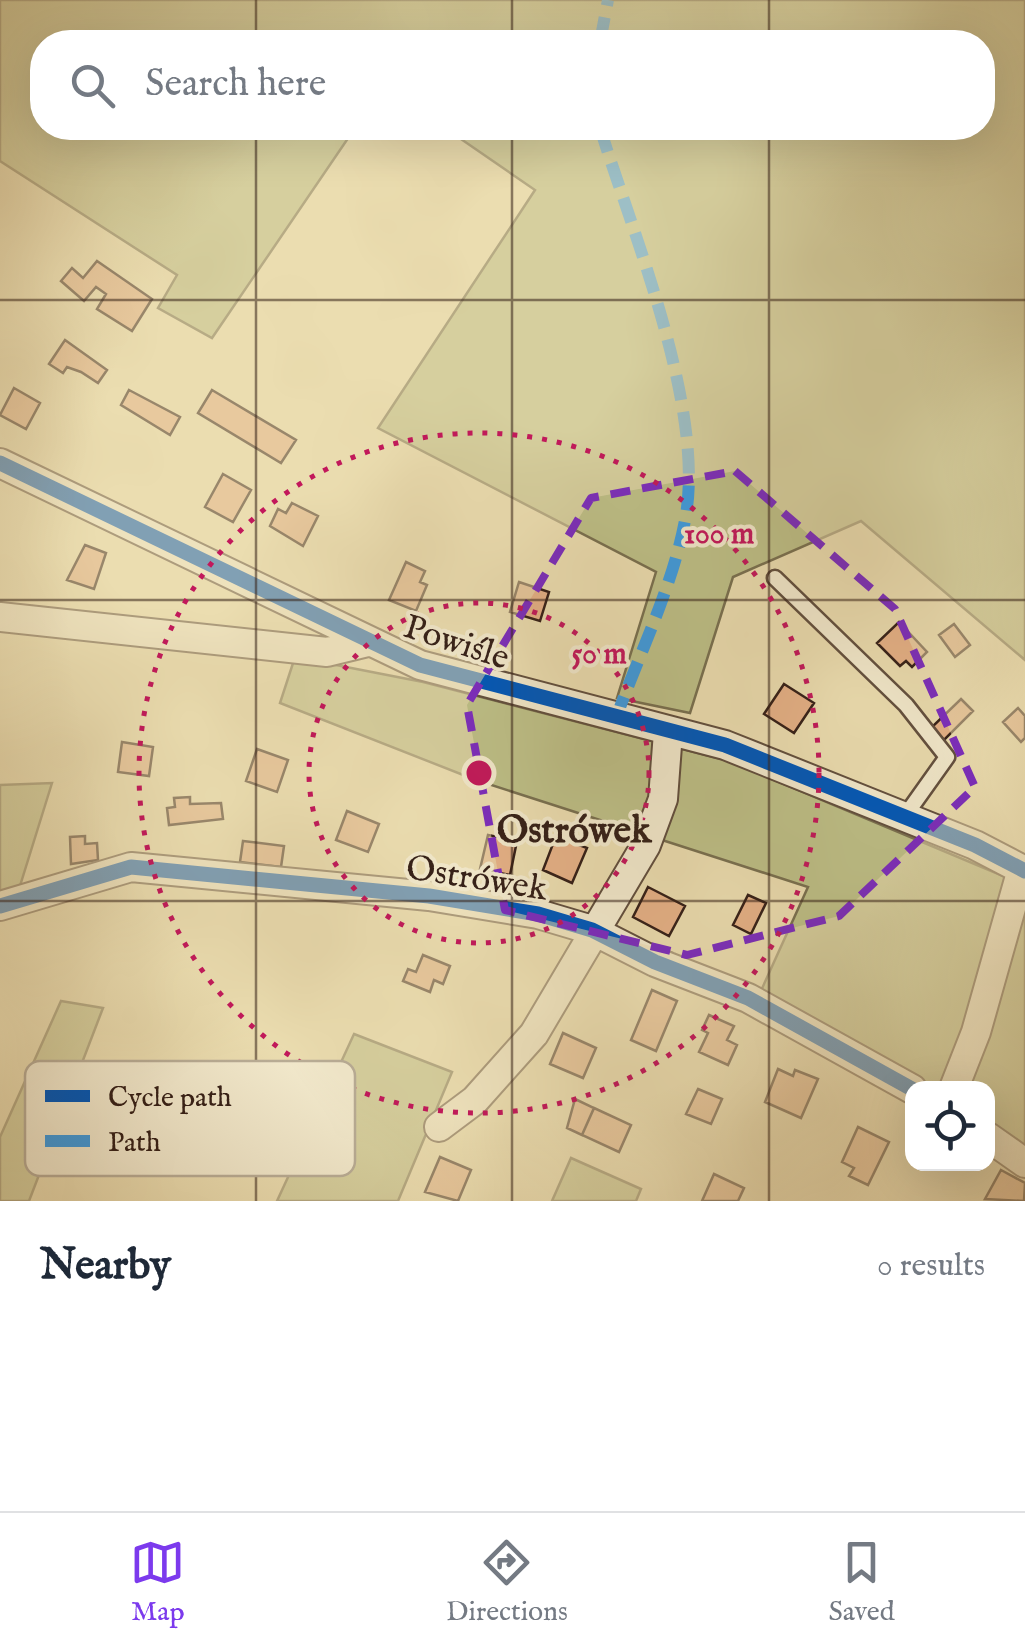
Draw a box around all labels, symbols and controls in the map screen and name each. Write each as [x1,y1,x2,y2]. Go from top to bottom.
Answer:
search box [30,30,995,140]
icon: search [65,58,120,113]
text: Search here [145,61,326,109]
text: 100 m [684,516,754,554]
street label: Powiśle [398,605,515,681]
text: 50 m [571,636,627,674]
centre of rings [461,755,497,791]
district label: Ostrówek [497,808,653,856]
street label: Ostrówek [403,846,551,913]
legend [25,1061,355,1176]
text: Cycle path [108,1081,232,1116]
map controls [905,1081,995,1171]
button: locate [905,1081,995,1171]
text: Path [108,1126,161,1161]
text: Nearby [40,1240,171,1293]
text: 0 results [877,1246,985,1287]
tab: Map [130,1535,185,1630]
tab: Directions [446,1535,568,1630]
tab: Saved [828,1535,895,1630]

